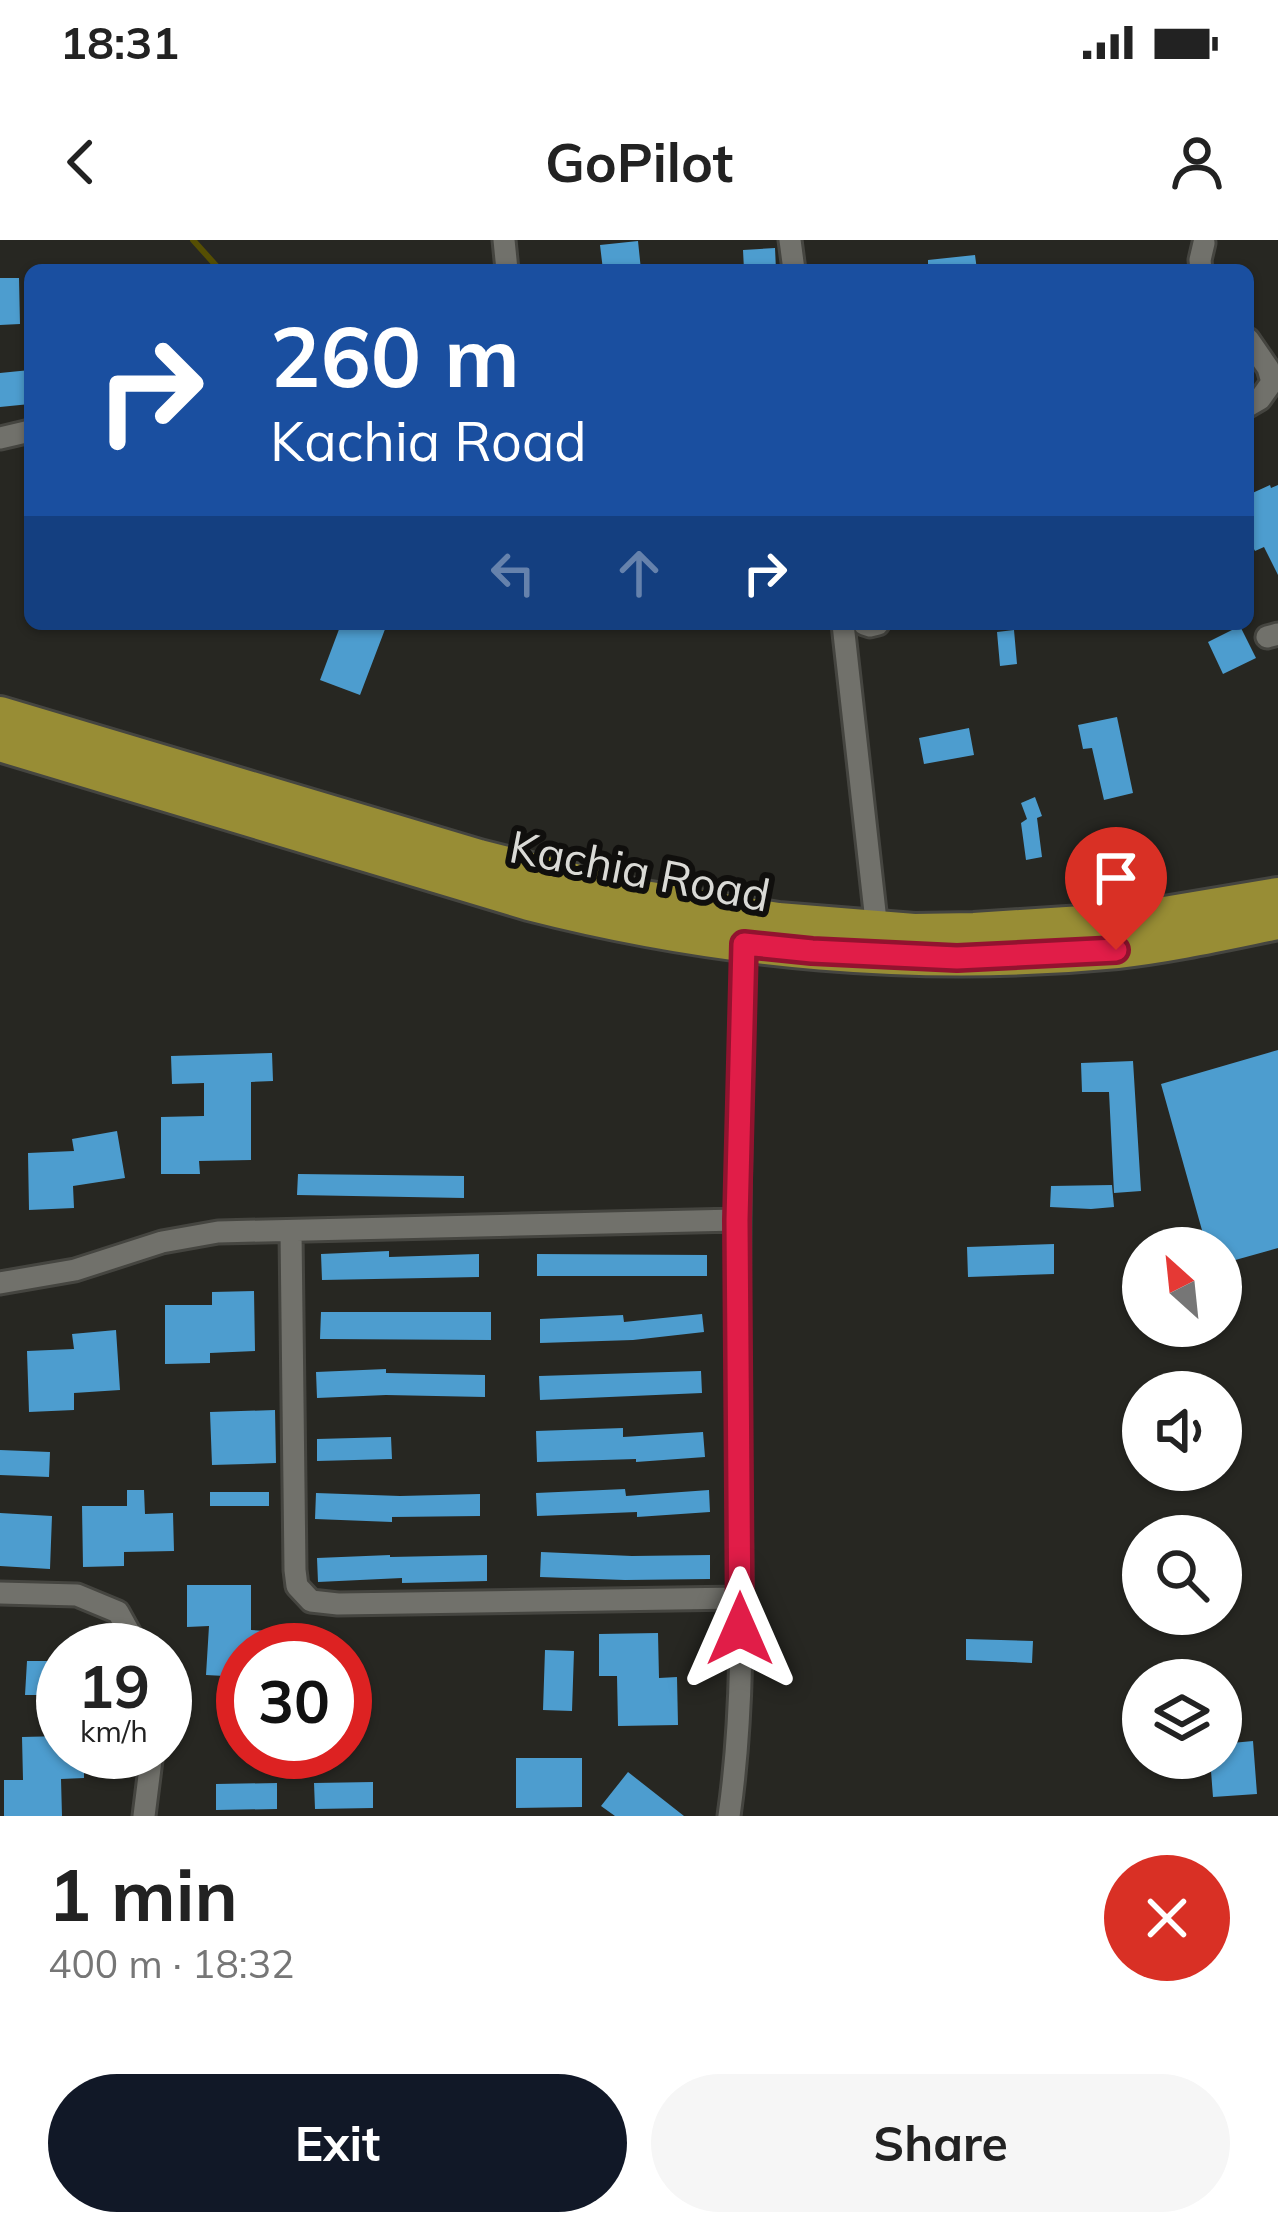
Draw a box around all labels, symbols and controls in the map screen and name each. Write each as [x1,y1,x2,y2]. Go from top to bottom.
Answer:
text: 18:31 [60,14,179,70]
text: GoPilot [545,128,733,196]
icon: back [48,129,114,195]
icon: person [1164,129,1230,195]
text: 260 m [270,303,520,408]
icon: right [72,312,228,468]
text: Kachia Road [270,407,587,475]
icon: left [480,540,546,606]
icon: ahead [606,540,672,606]
icon: right [732,540,798,606]
street label: Kachia Road [505,817,775,923]
pin [1065,827,1167,950]
icon: arrive [1083,845,1149,911]
north arrow [1122,1227,1242,1347]
map controls [1122,1227,1242,1779]
button: sound [1122,1371,1242,1491]
button: search [1122,1515,1242,1635]
position arrow [677,1566,803,1692]
speed limit sign: 30 [216,1623,372,1779]
text: 19 [78,1648,150,1723]
button: layers [1122,1659,1242,1779]
text: km/h [80,1712,148,1750]
text: 1 min [48,1849,238,1939]
button: close [1104,1855,1230,1981]
text: 400 m · 18:32 [48,1939,294,1988]
button: Exit [48,2074,627,2212]
button: Share [651,2074,1230,2212]

